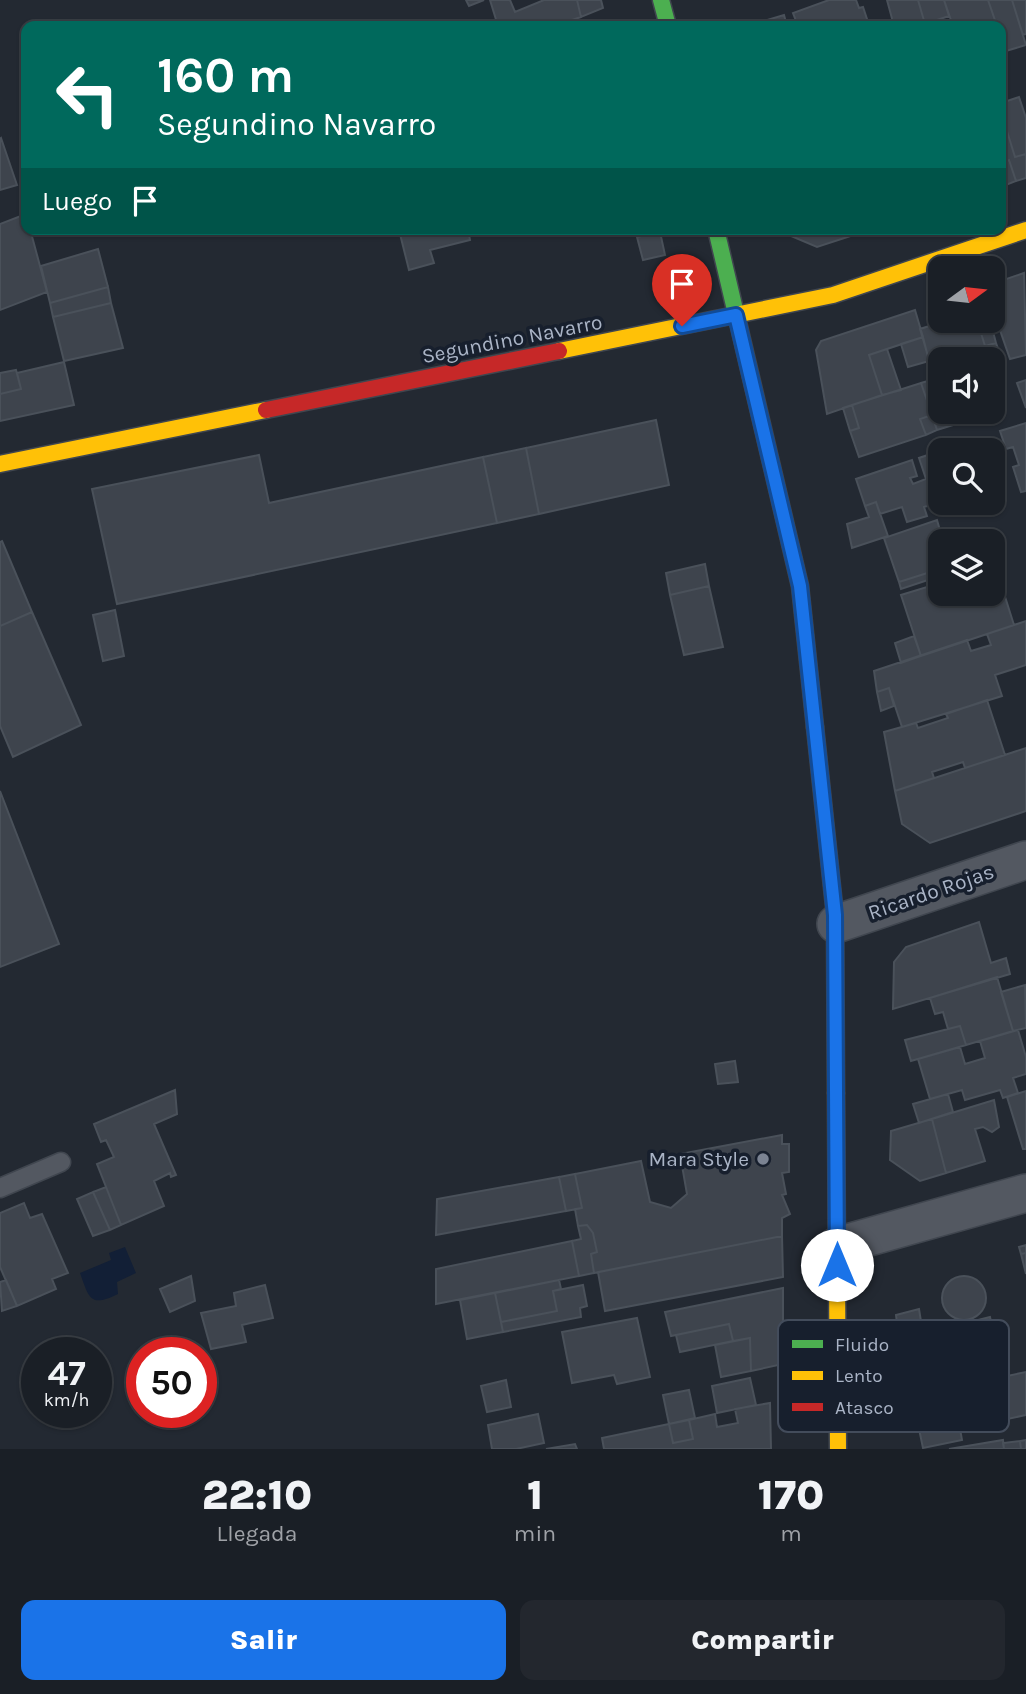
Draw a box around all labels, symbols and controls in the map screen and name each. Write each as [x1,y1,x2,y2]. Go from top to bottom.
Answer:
text: 160 m [157,47,294,104]
icon: left [42,49,133,140]
text: Segundino Navarro [157,106,436,143]
icon: arrive [126,182,164,220]
text: Luego [42,186,112,217]
pin [652,254,712,326]
north arrow [928,256,1004,332]
map controls [928,256,1005,606]
icon: arrive [663,265,701,303]
street label: Segundino Navarro [420,310,604,368]
button: sound [928,347,1005,424]
button: search [928,438,1005,515]
button: layers [928,529,1005,606]
street label: Ricardo Rojas [865,859,997,925]
place label: Mara Style [648,1147,749,1171]
marker: Mara Style [755,1151,771,1167]
position arrow [800,1228,874,1302]
legend [778,1320,1009,1432]
text: Fluido [835,1334,889,1356]
speed limit sign: 50 [126,1337,217,1428]
text: 47 [47,1353,86,1394]
text: Lento [835,1365,883,1387]
text: km/h [44,1389,89,1411]
text: Atasco [835,1397,894,1419]
text: 22:10 [202,1470,312,1520]
text: 1 [527,1470,543,1520]
text: 170 [758,1470,824,1520]
text: Llegada [216,1520,297,1547]
text: min [514,1520,556,1547]
text: m [780,1520,802,1547]
button: Salir [21,1600,506,1680]
button: Compartir [520,1600,1005,1680]

